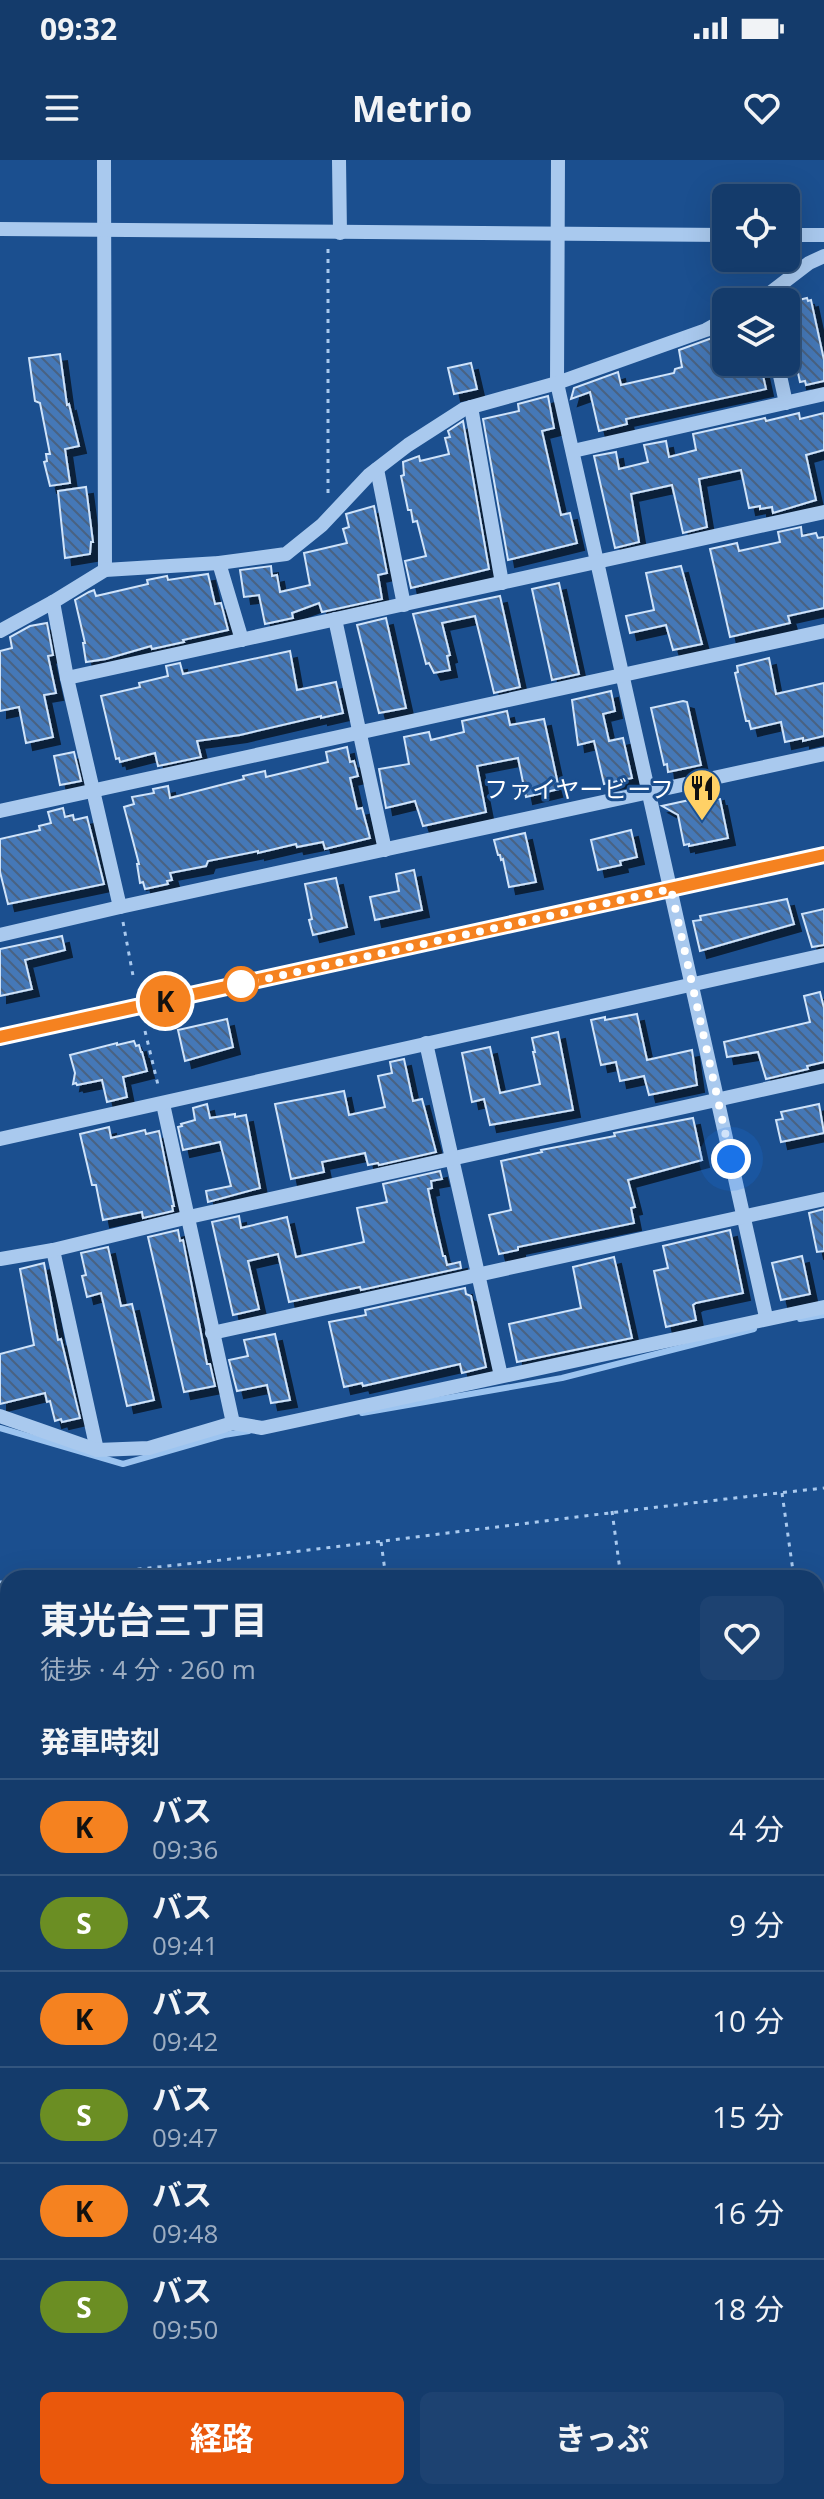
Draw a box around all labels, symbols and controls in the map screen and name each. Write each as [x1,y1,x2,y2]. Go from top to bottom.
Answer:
text: 09:32 [40,8,117,49]
text: Metrio [352,84,472,133]
icon: menu [40,86,84,130]
icon: heart [740,86,784,130]
map controls [712,184,800,376]
button: locate [712,184,800,272]
button: layers [712,288,800,376]
restaurant icon: ファイヤービーフ [681,767,723,822]
place label: ファイヤービーフ [484,772,674,805]
unlabelled marker [224,967,258,1001]
line badge: K [139,975,191,1027]
text: K [156,982,174,1020]
your location [711,1139,751,1179]
text: 東光台三丁目 [40,1593,268,1645]
button: heart [700,1596,784,1680]
text: 徒歩 · 4 分 · 260 m [40,1651,256,1687]
text: 発車時刻 [40,1721,160,1762]
text: バス [152,1790,212,1831]
text: K [75,1808,93,1846]
text: 4 分 [729,1808,784,1849]
text: 09:36 [152,1831,218,1867]
text: バス [152,1886,212,1927]
text: S [76,1904,92,1942]
text: 9 分 [729,1904,784,1945]
text: 09:41 [152,1927,218,1963]
text: バス [152,1982,212,2023]
text: K [75,2000,93,2038]
text: 10 分 [712,2000,784,2041]
text: 09:42 [152,2023,218,2059]
text: バス [152,2078,212,2119]
text: S [76,2096,92,2134]
text: 15 分 [712,2096,784,2137]
text: 09:47 [152,2119,218,2155]
text: バス [152,2174,212,2215]
text: K [75,2192,93,2230]
text: 16 分 [712,2192,784,2233]
text: 09:48 [152,2215,218,2251]
text: バス [152,2270,212,2311]
text: S [76,2288,92,2326]
text: 18 分 [712,2288,784,2329]
text: 09:50 [152,2311,218,2347]
button: 経路 [40,2392,404,2484]
button: きっぷ [420,2392,784,2484]

